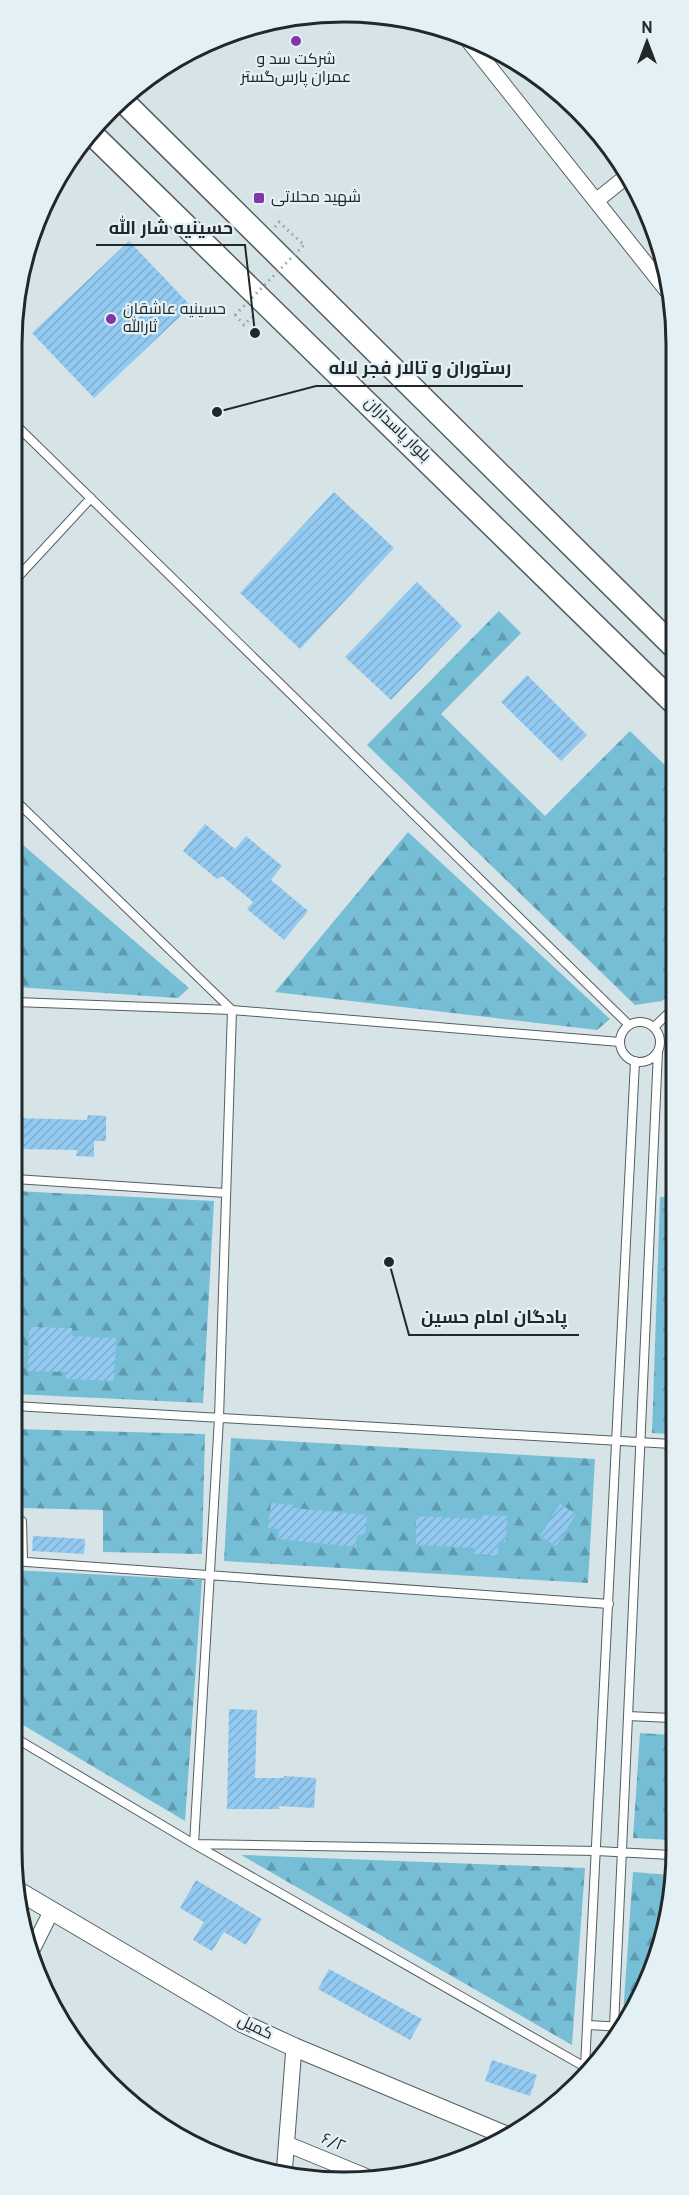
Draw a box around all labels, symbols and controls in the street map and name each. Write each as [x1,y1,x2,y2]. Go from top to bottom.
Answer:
north arrow [617,12,677,72]
text: N [641,19,653,39]
marker: شرکت سد و عمران پارس‌گستر [289,34,303,48]
place label: شرکت سد و عمران پارس‌گستر [240,50,351,88]
place label: شهید محلاتی [271,188,361,208]
marker: شهید محلاتی [252,191,266,205]
callout: حسینیه شار الله [96,209,245,245]
text: حسینیه شار الله [109,215,233,241]
place label: حسینیه عاشقان ثارالله [123,300,226,338]
marker: حسینیه عاشقان ثارالله [104,312,118,326]
callout: رستوران و تالار فجر لاله [316,350,523,386]
text: رستوران و تالار فجر لاله [329,358,511,381]
street label: بلوار پاسداران [359,393,435,467]
callout: پادگان امام حسین [409,1299,579,1335]
text: پادگان امام حسین [421,1307,567,1330]
street label: کمیل [234,2011,276,2045]
street label: ۶/۲ [318,2129,348,2157]

